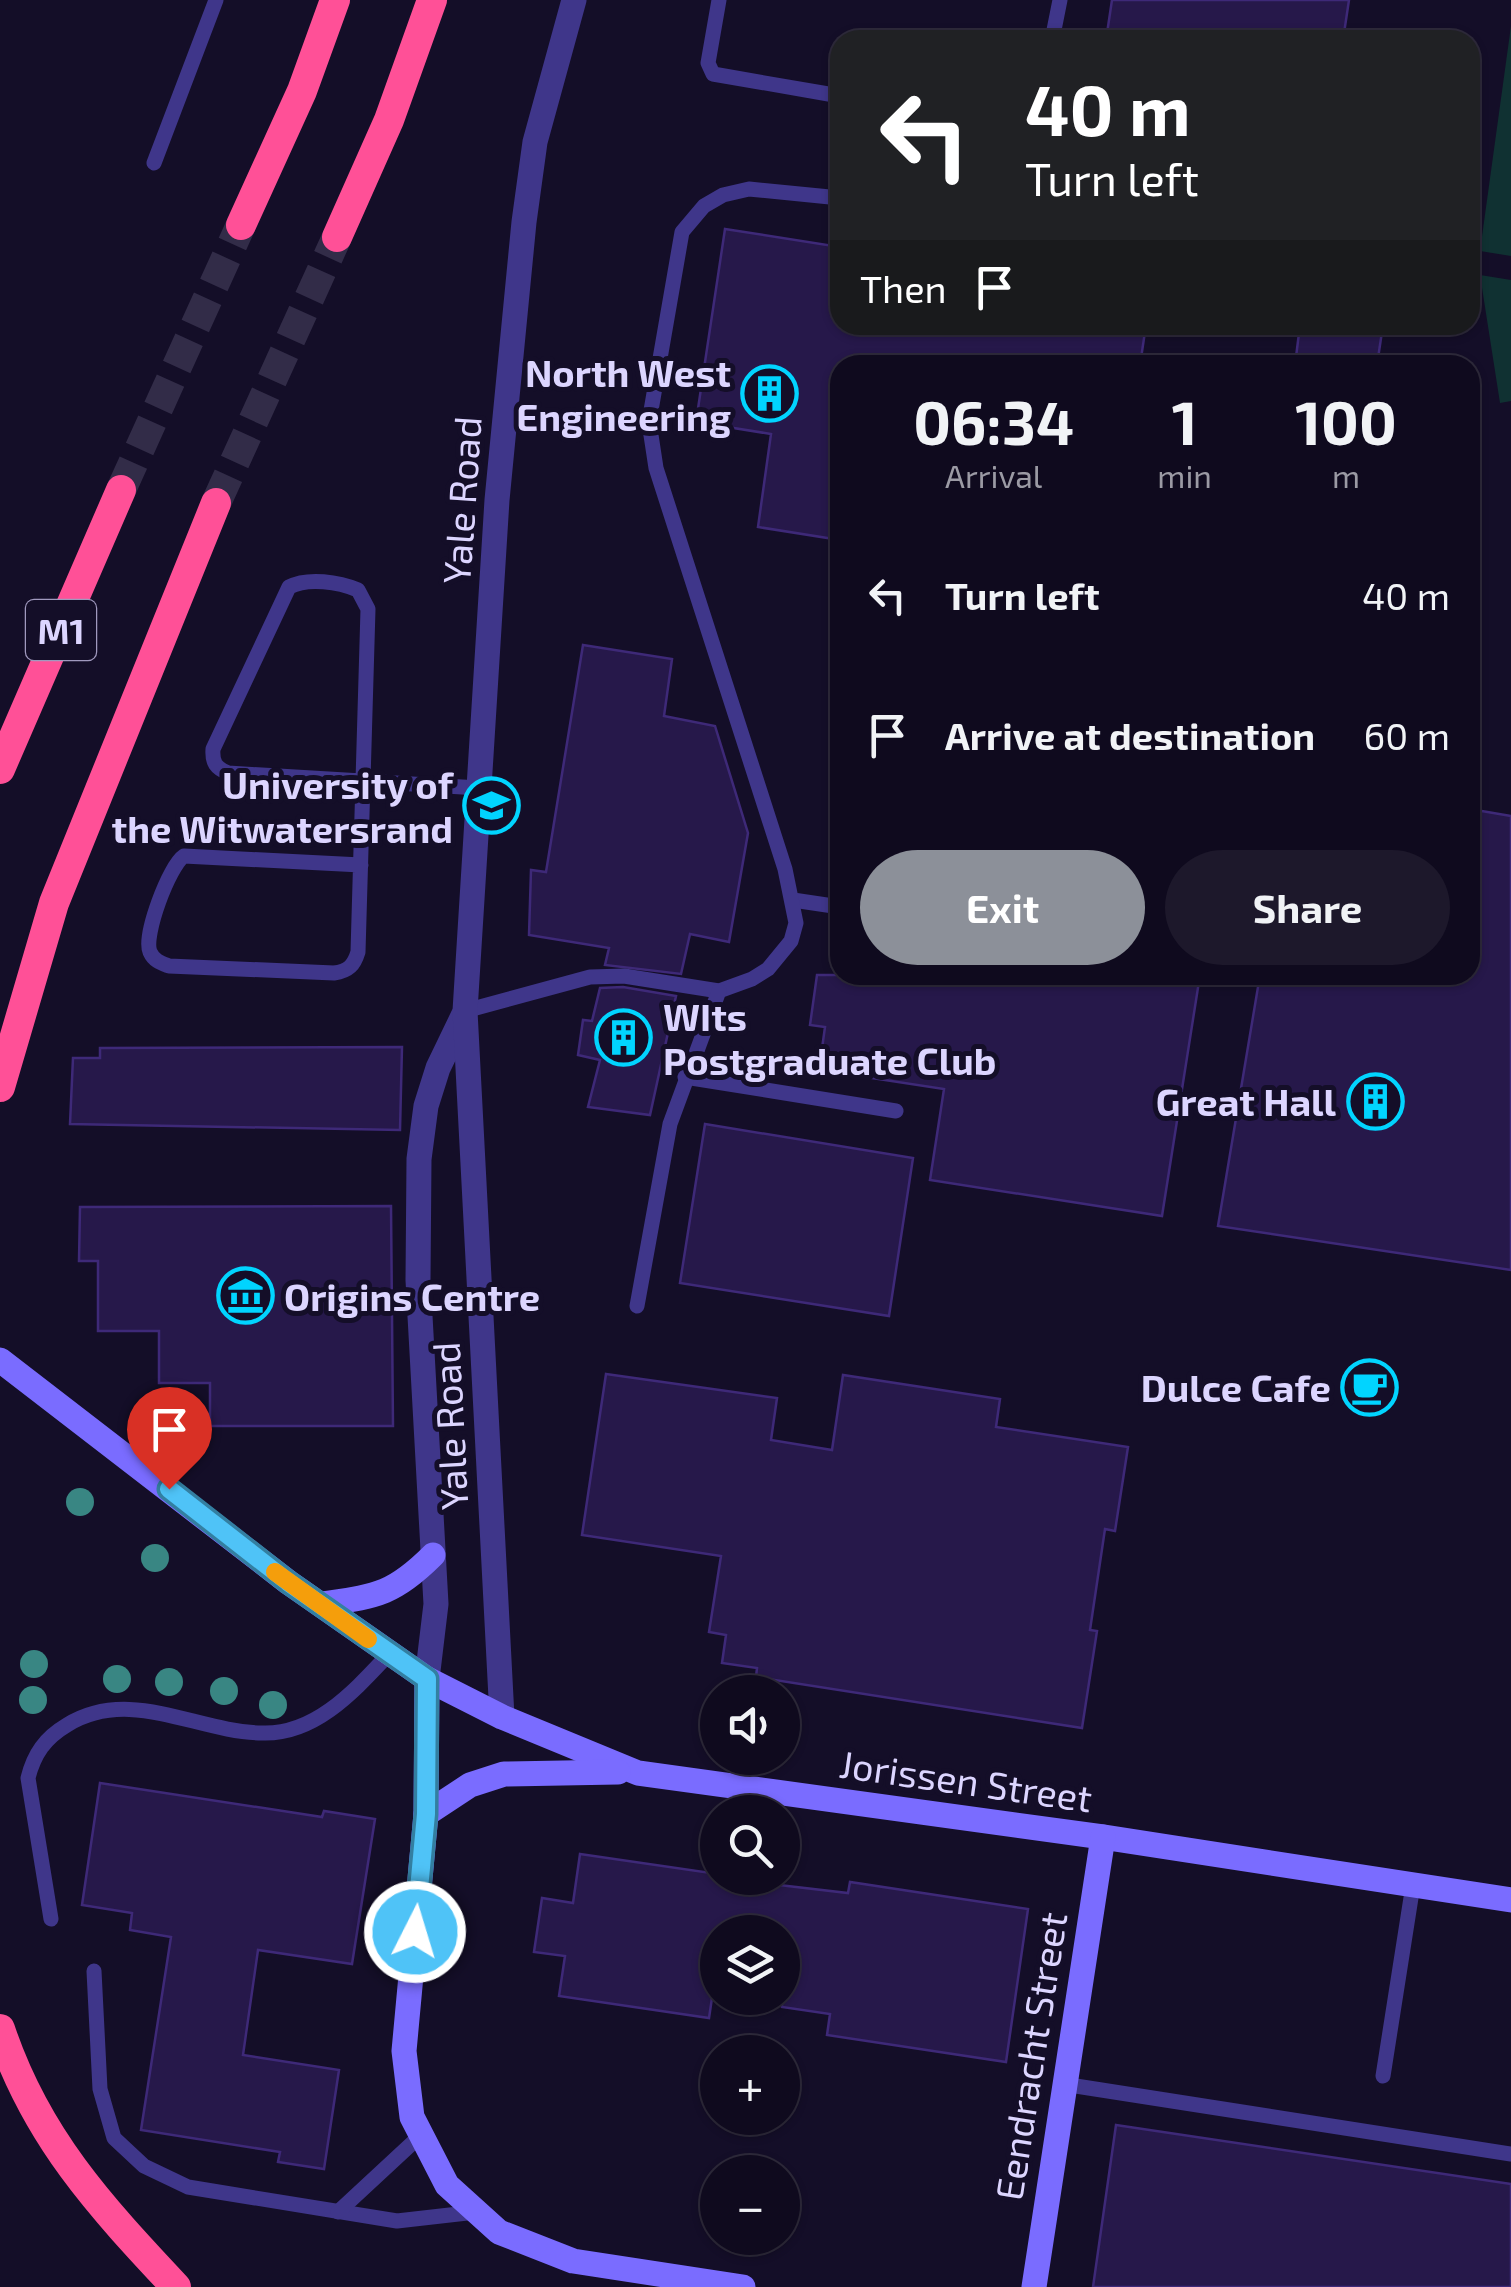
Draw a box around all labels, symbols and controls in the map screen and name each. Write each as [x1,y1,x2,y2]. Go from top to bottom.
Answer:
text: 40 m [1025,66,1191,150]
icon: left [860,70,990,200]
text: Turn left [1025,151,1199,205]
icon: arrive [967,260,1022,315]
text: Then [860,265,947,311]
place label: North West Engineering [516,349,731,439]
building icon: North West Engineering [740,364,800,424]
text: 06:34 [913,385,1074,457]
text: 1 [1172,385,1198,457]
text: 100 [1295,385,1397,457]
street label: Yale Road [432,415,490,585]
text: Arrival [945,456,1042,494]
text: min [1157,456,1212,494]
text: m [1332,456,1360,494]
icon: left [860,568,915,623]
text: Turn left [945,572,1100,618]
text: 40 m [1362,572,1450,618]
road number: M1 [26,600,96,660]
icon: arrive [860,708,915,763]
text: Arrive at destination [945,712,1315,758]
text: 60 m [1364,712,1450,758]
place label: University of the Witwatersrand [112,761,455,851]
school or university icon: University of the Witwatersrand [462,776,522,836]
button: Exit [860,850,1145,965]
button: Share [1165,850,1450,965]
place label: WIts Postgraduate Club [663,993,996,1083]
building icon: WIts Postgraduate Club [594,1008,654,1068]
building icon: Great Hall [1345,1071,1405,1131]
place label: Great Hall [1156,1078,1337,1124]
museum icon: Origins Centre [215,1266,275,1326]
place label: Origins Centre [284,1273,540,1319]
street label: Yale Road [422,1341,476,1511]
cafe icon: Dulce Cafe [1340,1357,1400,1417]
place label: Dulce Cafe [1141,1364,1331,1410]
pin [127,1387,212,1490]
icon: arrive [142,1402,197,1457]
map controls [700,1675,800,2255]
button: sound [700,1675,800,1775]
street label: Jorissen Street [837,1740,1095,1820]
button: search [700,1795,800,1895]
position arrow [363,1880,467,1984]
street label: Eendracht Street [985,1909,1075,2203]
button: layers [700,1915,800,2015]
button: + [700,2035,800,2135]
button: − [700,2155,800,2255]

